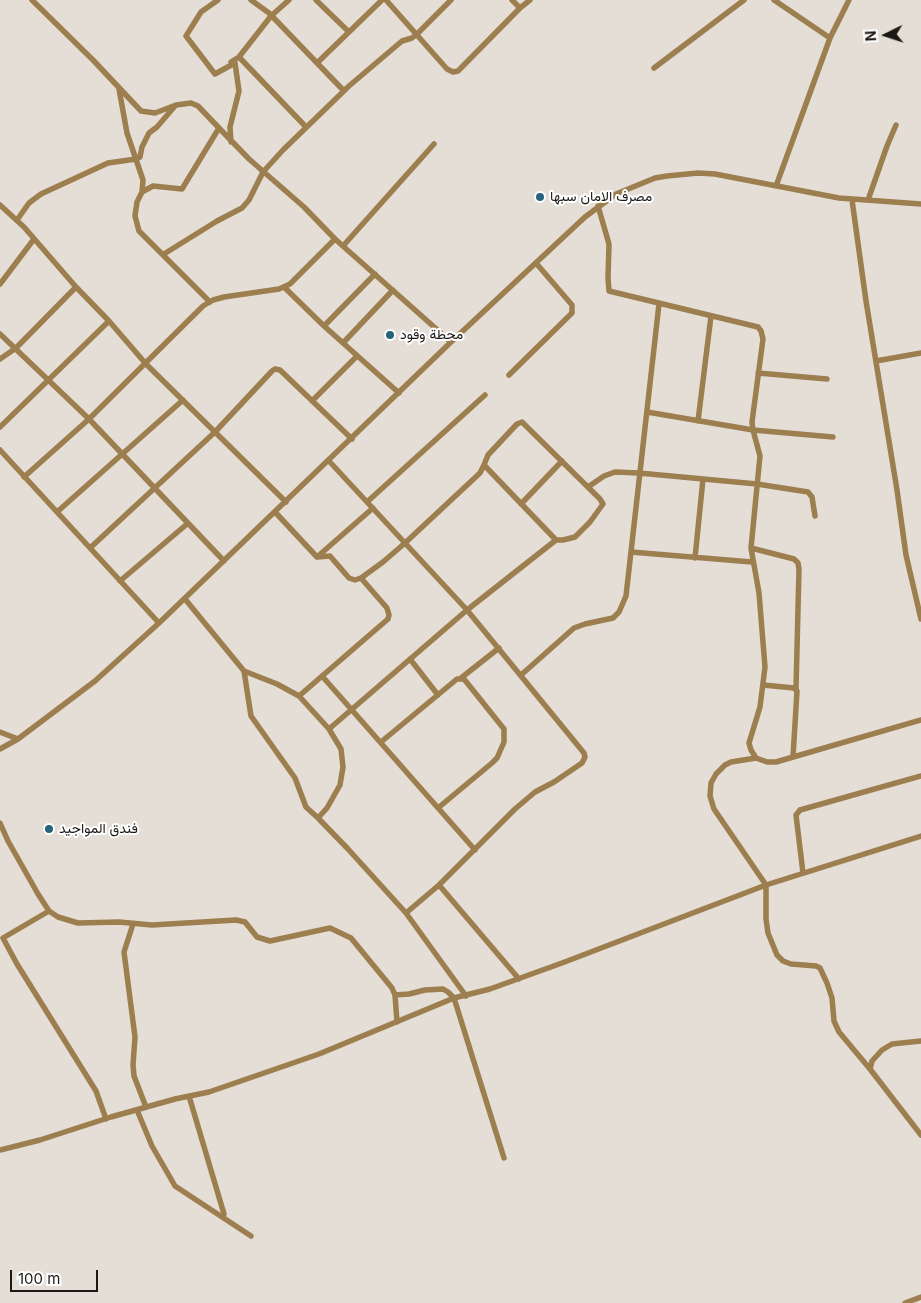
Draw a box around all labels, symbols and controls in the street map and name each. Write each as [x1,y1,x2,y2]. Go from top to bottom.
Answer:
north arrow [861,10,911,60]
text: N [862,30,879,42]
place label: مصرف الامان سبها [550,189,652,205]
marker: مصرف الامان سبها [534,191,546,203]
place label: محطة وقود [400,327,463,343]
marker: محطة وقود [384,329,396,341]
place label: فندق المواجيد [59,821,138,837]
marker: فندق المواجيد [43,823,55,835]
scale bar [12,1260,100,1292]
text: 100 m [18,1269,60,1288]

